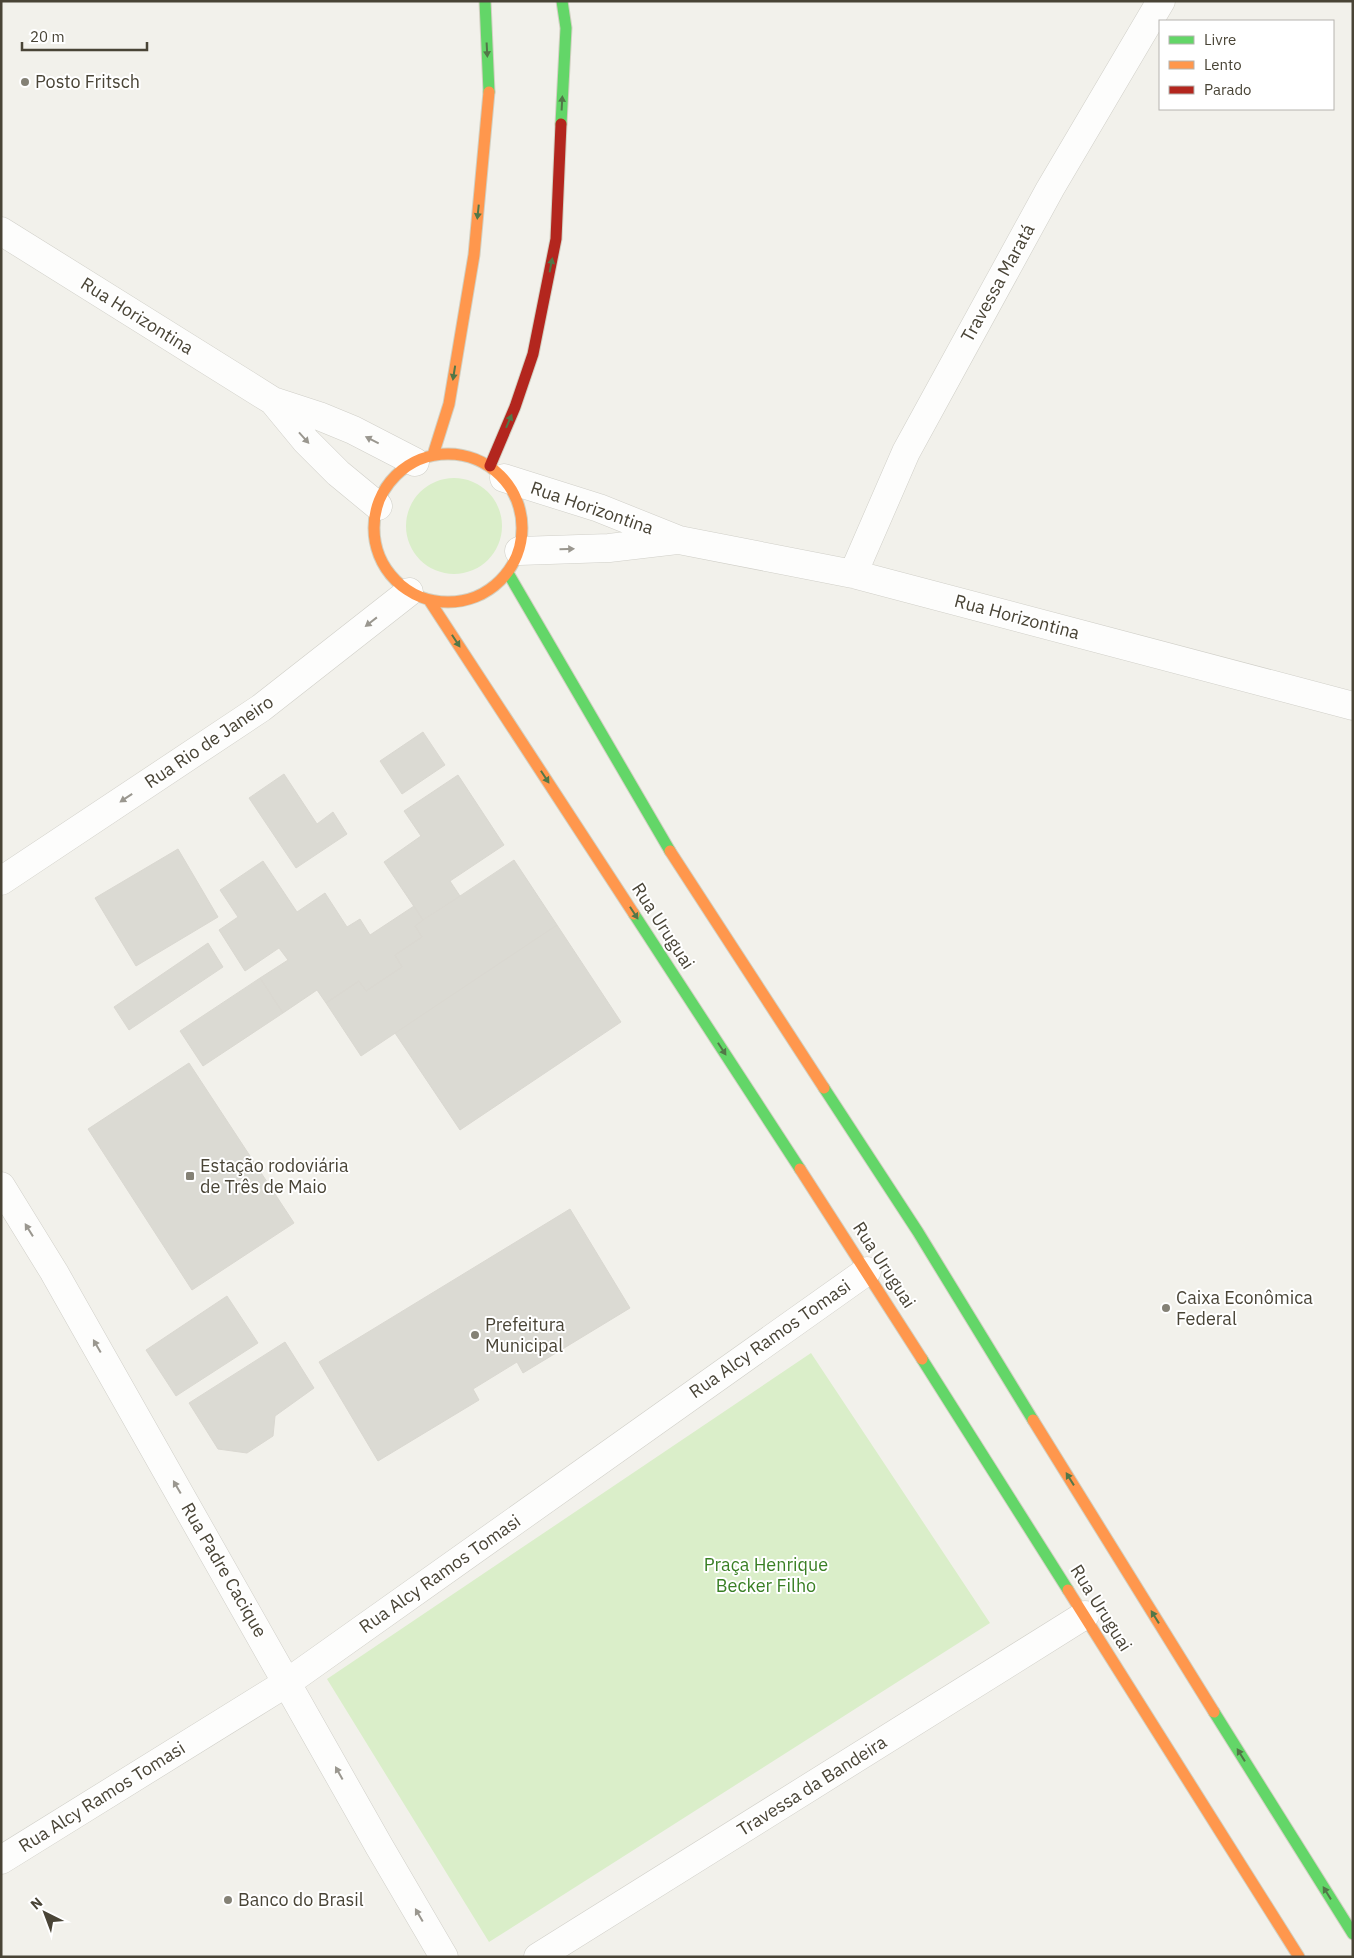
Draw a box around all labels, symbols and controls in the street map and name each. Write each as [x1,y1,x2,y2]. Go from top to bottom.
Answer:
scale bar [22,20,148,52]
legend [1159,20,1334,110]
text: 20 m [30,27,65,46]
text: Livre [1204,30,1236,49]
one-way arrow [484,42,492,58]
text: Lento [1204,55,1242,74]
place label: Posto Fritsch [35,70,140,93]
marker: Posto Fritsch [19,76,31,88]
text: Parado [1204,80,1252,99]
one-way arrow [559,95,567,111]
one-way arrow [474,204,482,220]
street label: Travessa Maratá [956,219,1040,346]
one-way arrow [547,256,555,272]
street label: Rua Horizontina [77,272,198,360]
one-way arrow [450,365,458,381]
one-way arrow [505,413,513,428]
one-way arrow [299,432,310,445]
one-way arrow [365,436,379,444]
street label: Rua Horizontina [528,476,657,539]
one-way arrow [560,545,576,553]
street label: Rua Horizontina [952,589,1083,644]
one-way arrow [365,616,378,627]
one-way arrow [451,634,461,647]
street label: Rua Rio de Janeiro [140,690,278,793]
one-way arrow [540,770,550,783]
one-way arrow [119,793,132,803]
street label: Rua Uruguai [627,878,700,973]
one-way arrow [629,906,638,919]
one-way arrow [718,1042,727,1055]
place label: Estação rodoviária de Três de Maio [200,1154,349,1198]
marker: Estação rodoviária de Três de Maio [184,1170,196,1182]
street label: Rua Uruguai [848,1217,921,1312]
one-way arrow [24,1224,33,1237]
street label: Rua Alcy Ramos Tomasi [685,1274,855,1403]
place label: Caixa Econômica Federal [1176,1286,1313,1330]
marker: Caixa Econômica Federal [1160,1302,1172,1314]
place label: Prefeitura Municipal [485,1313,565,1357]
marker: Prefeitura Municipal [469,1329,481,1341]
one-way arrow [92,1339,101,1353]
one-way arrow [1065,1473,1074,1486]
one-way arrow [173,1480,181,1495]
street label: Rua Padre Cacique [176,1498,272,1641]
street label: Rua Alcy Ramos Tomasi [355,1509,525,1638]
park label: Praça Henrique Becker Filho [704,1553,828,1597]
street label: Rua Uruguai [1066,1560,1137,1656]
one-way arrow [1150,1611,1159,1624]
street label: Travessa da Bandeira [733,1730,891,1841]
street label: Rua Alcy Ramos Tomasi [14,1736,189,1857]
one-way arrow [1236,1749,1245,1762]
one-way arrow [334,1767,343,1780]
one-way arrow [1322,1886,1332,1900]
north arrow [20,1888,70,1938]
place label: Banco do Brasil [238,1888,364,1911]
text: N [27,1893,46,1913]
marker: Banco do Brasil [222,1894,234,1906]
one-way arrow [415,1908,424,1921]

